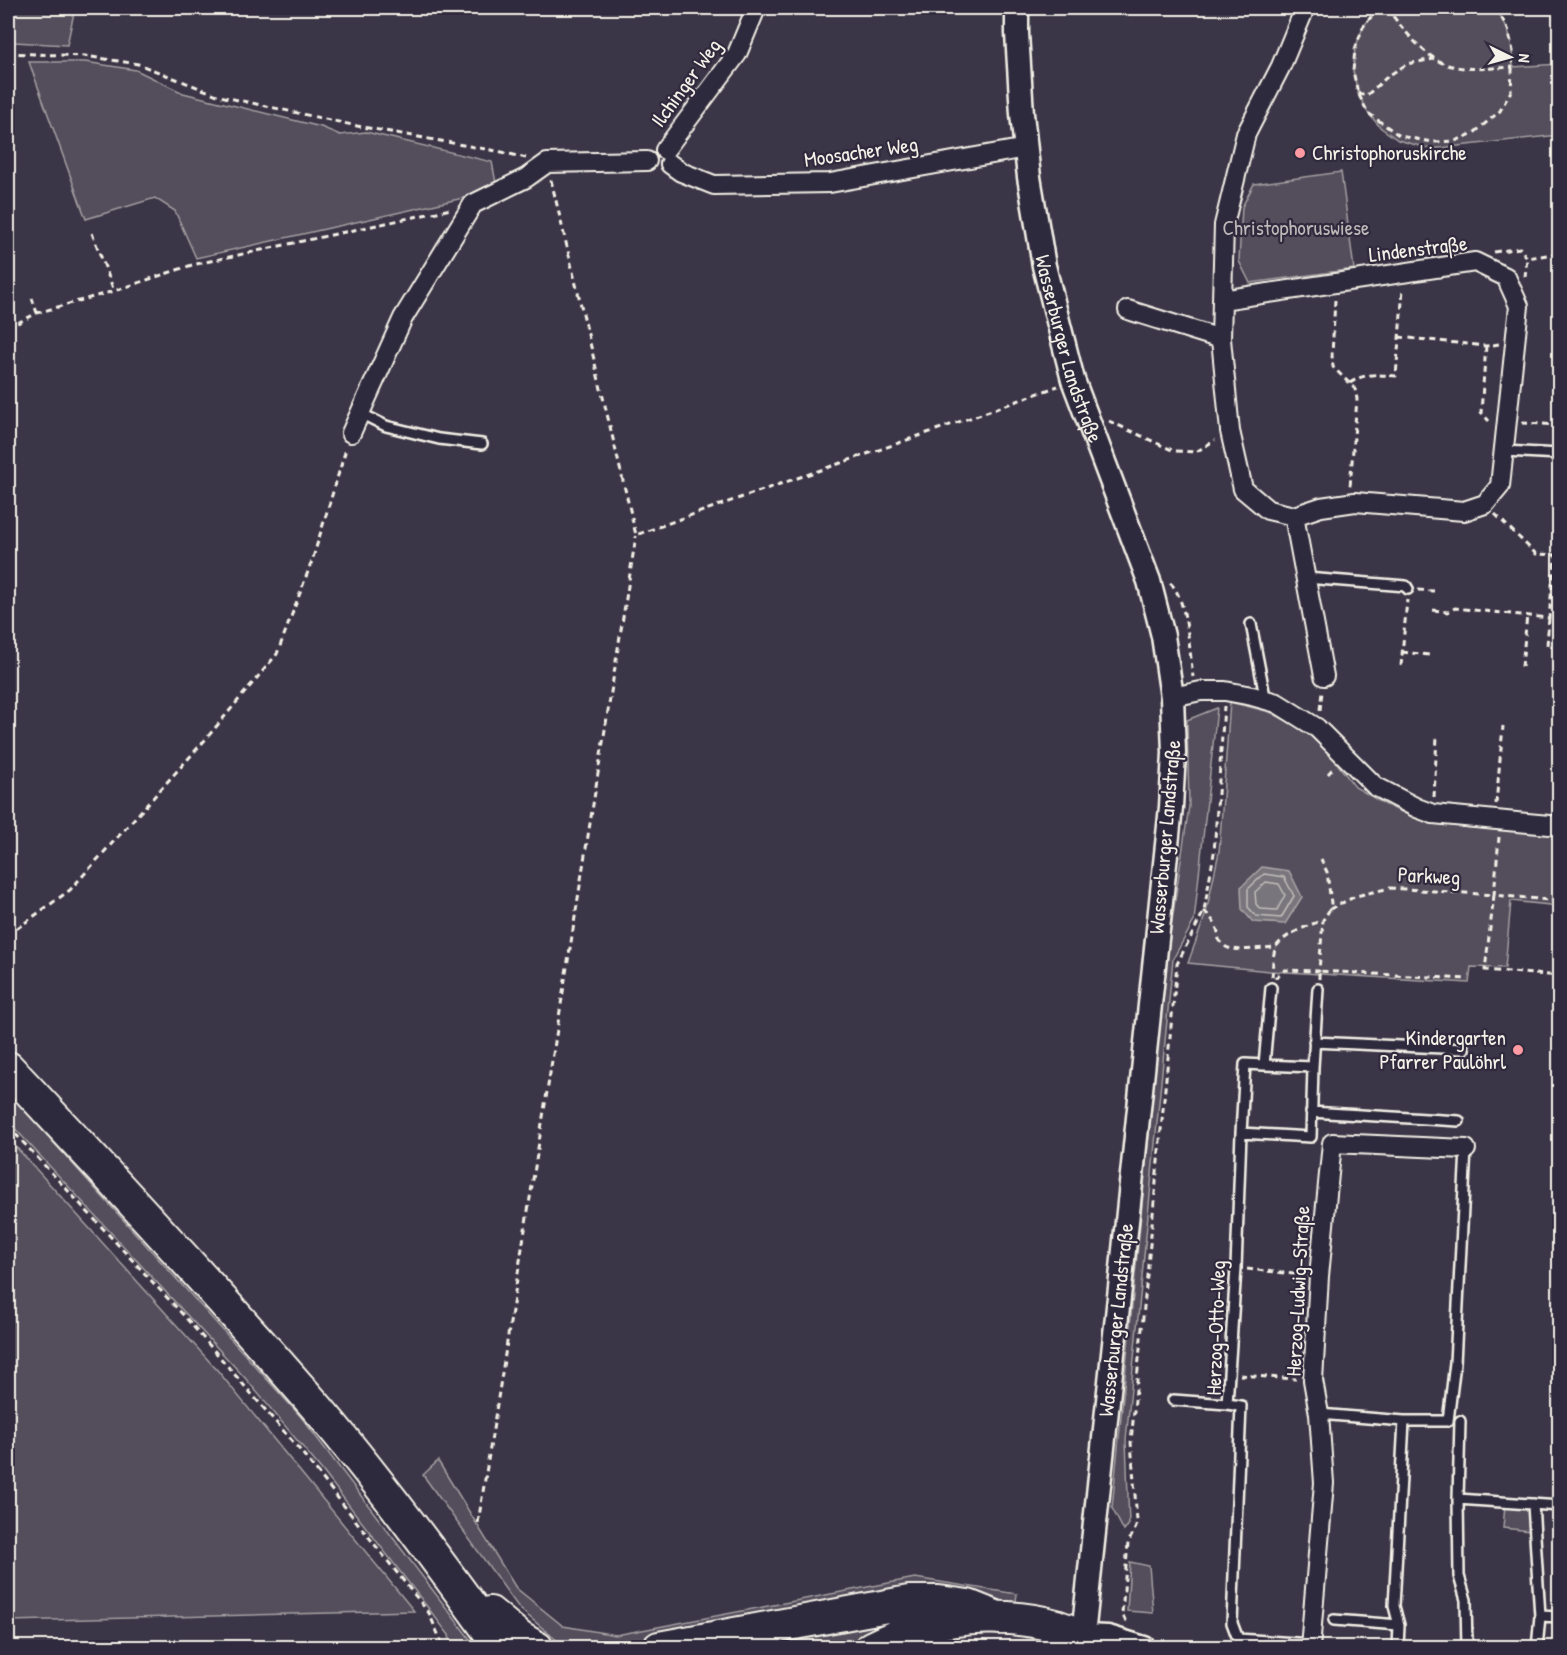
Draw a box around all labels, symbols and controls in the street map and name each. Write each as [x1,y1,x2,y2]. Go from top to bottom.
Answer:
north arrow [1480,27,1540,87]
street label: Ilchinger Weg [644,33,728,133]
text: N [1514,53,1536,64]
street label: Moosacher Weg [802,129,920,174]
place label: Christophoruskirche [1312,138,1467,167]
marker: Christophoruskirche [1293,146,1307,160]
park label: Christophoruswiese [1223,213,1369,242]
street label: Lindenstraße [1367,228,1469,269]
street label: Wasserburger Landstraße [1028,253,1110,447]
street label: Wasserburger Landstraße [1142,739,1187,935]
street label: Parkweg [1397,859,1461,892]
place label: Kindergarten Pfarrer Paulöhrl [1379,1023,1506,1076]
marker: Kindergarten Pfarrer Paulöhrl [1511,1043,1525,1057]
street label: Herzog-Ludwig-Straße [1279,1205,1316,1377]
street label: Wasserburger Landstraße [1091,1222,1140,1418]
street label: Herzog-Otto-Weg [1199,1260,1232,1396]

